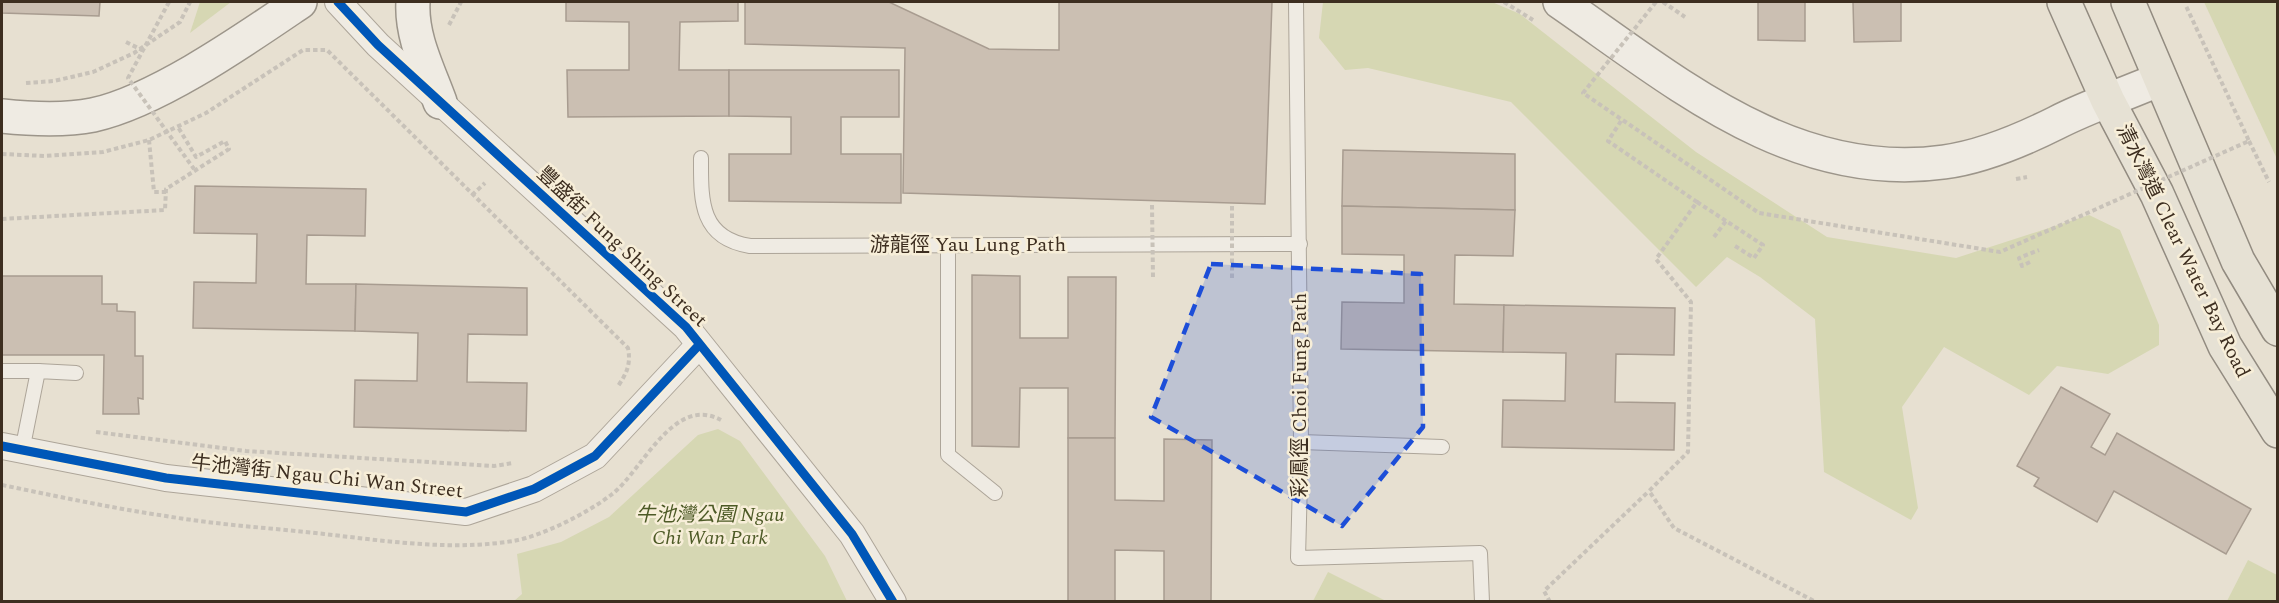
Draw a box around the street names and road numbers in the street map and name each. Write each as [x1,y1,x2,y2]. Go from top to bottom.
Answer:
street label: 清水灣道 Clear Water Bay Road [2108,119,2258,383]
street label: 豐盛街 Fung Shing Street [530,160,714,334]
street label: 游龍徑 Yau Lung Path [870,230,1066,260]
street label: 彩鳳徑 Choi Fung Path [1285,293,1315,497]
street label: 牛池灣街 Ngau Chi Wan Street [190,448,464,506]

